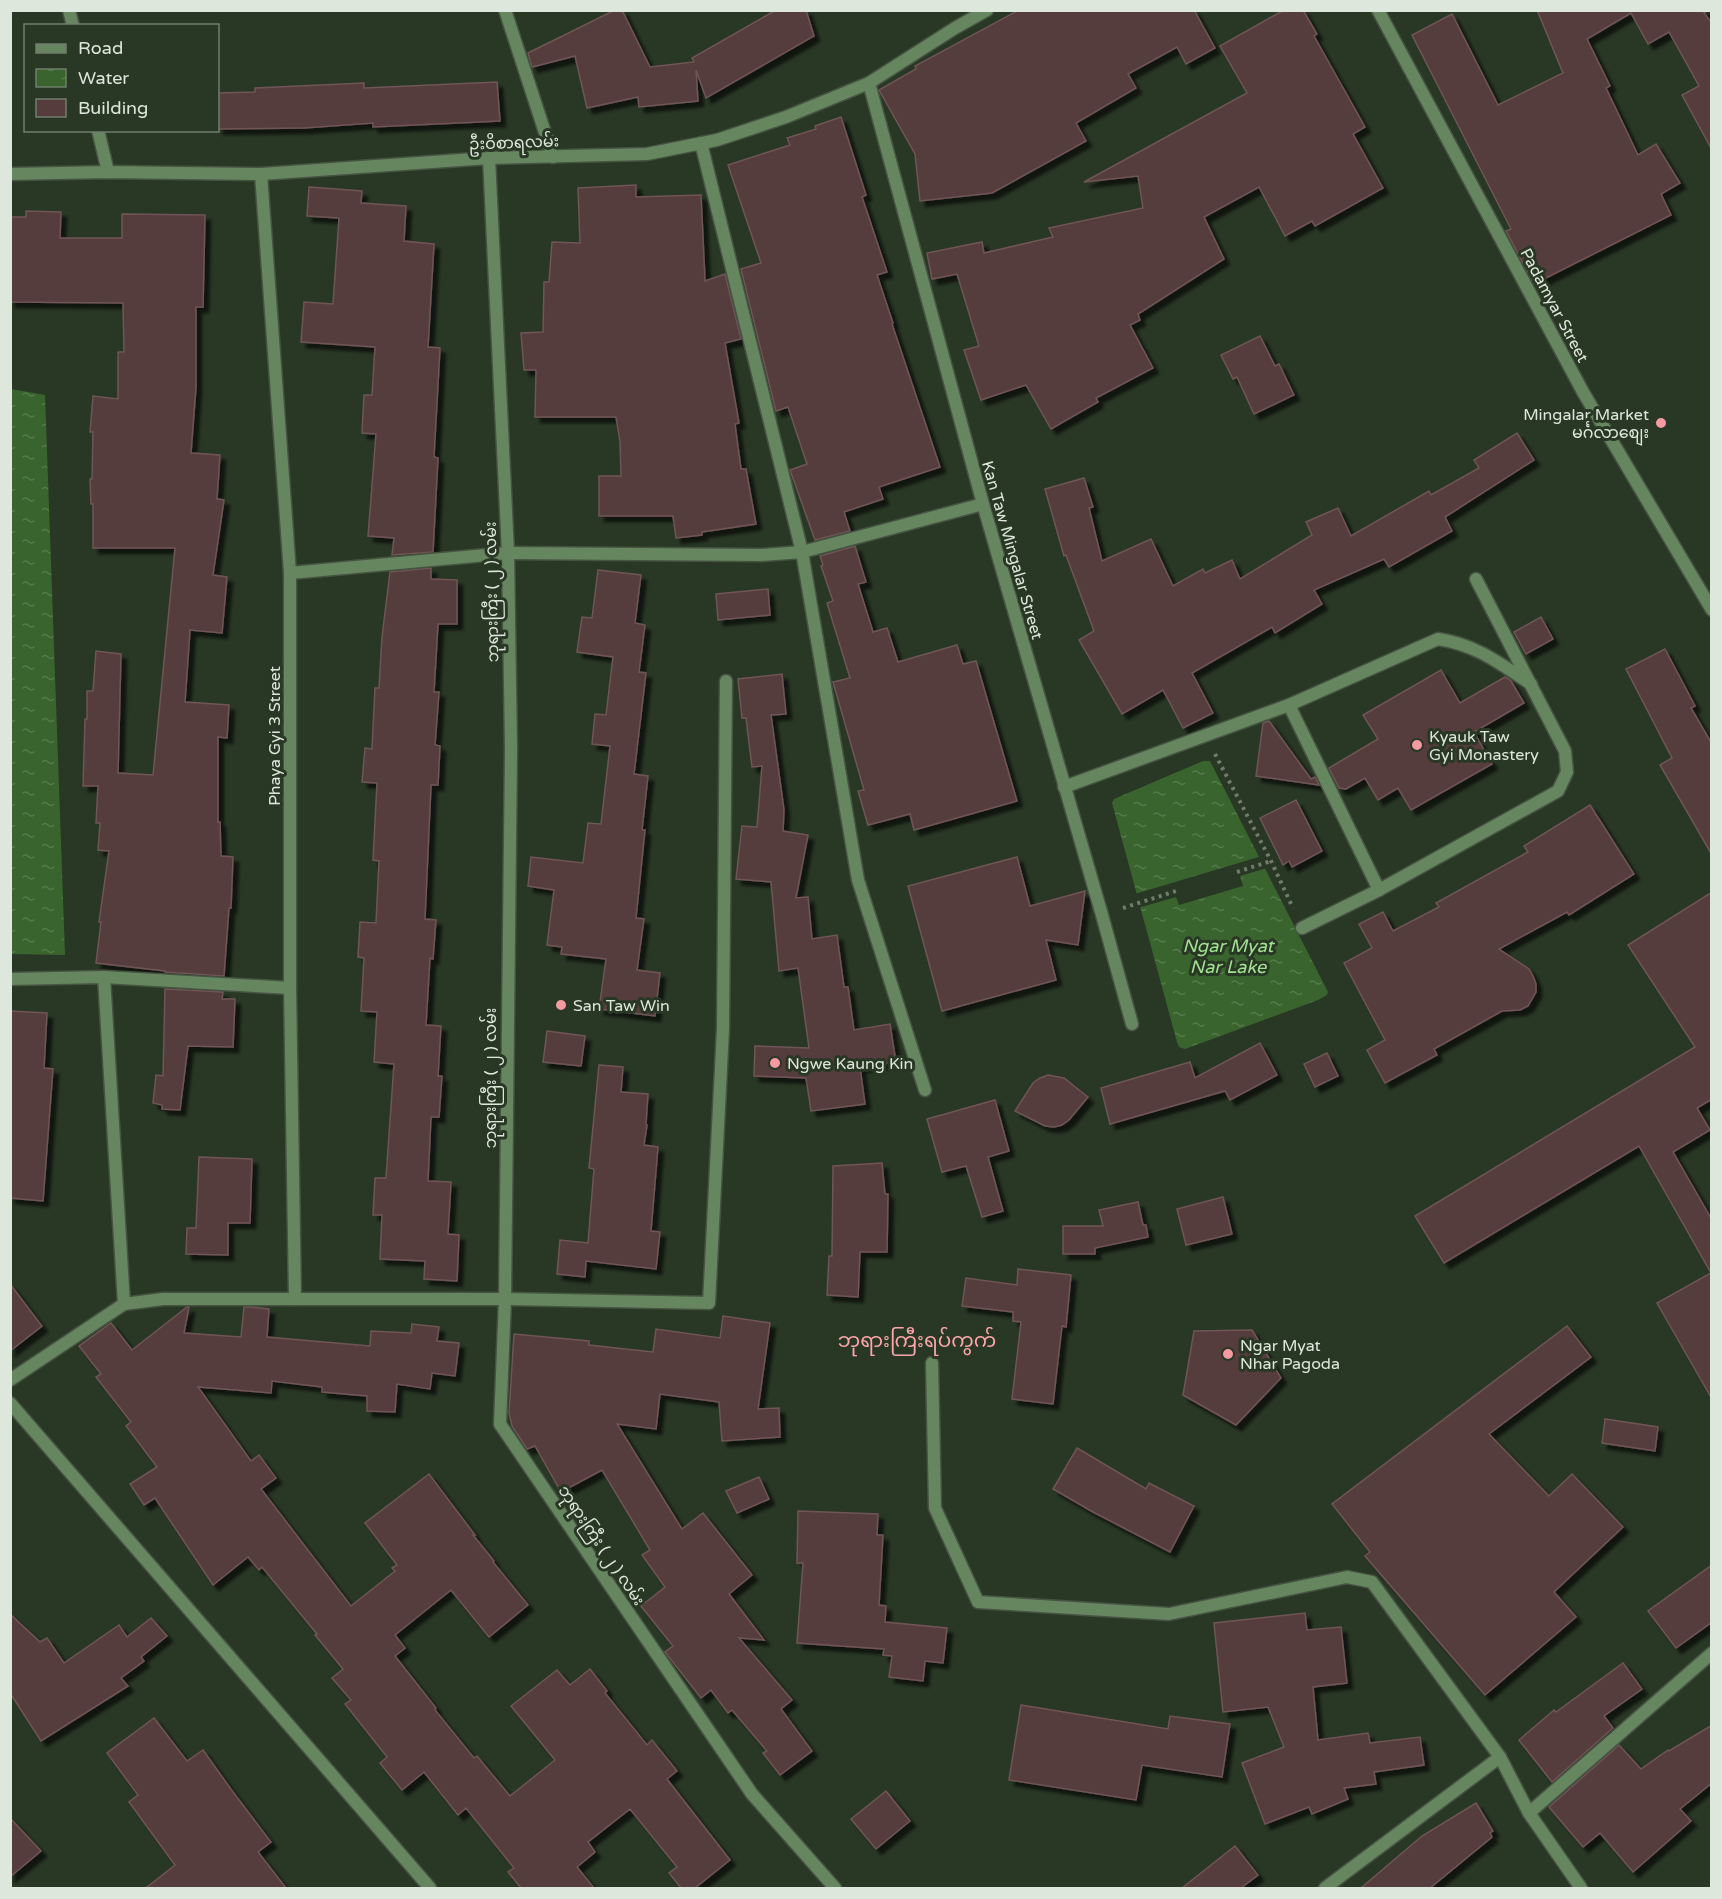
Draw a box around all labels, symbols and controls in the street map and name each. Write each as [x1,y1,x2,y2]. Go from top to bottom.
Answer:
legend [24,24,219,132]
text: Road [78,37,123,59]
text: Water [78,67,129,89]
text: Building [78,97,148,119]
street label: ဦးဝိစာရလမ်း [468,129,560,158]
street label: Padamyar Street [1516,245,1593,366]
place label: Mingalar Market မင်္ဂလာစျေး [1523,405,1649,446]
marker: Mingalar Market မင်္ဂလာစျေး [1654,416,1668,430]
street label: Kan Taw Mingalar Street [977,459,1047,642]
street label: ဘုရားကြီး ( ၂ ) လမ်း [479,521,507,663]
street label: Phaya Gyi 3 Street [265,666,285,806]
place label: Kyauk Taw Gyi Monastery [1429,727,1539,765]
marker: Kyauk Taw Gyi Monastery [1410,738,1424,752]
water label: Ngar Myat Nar Lake [1183,935,1276,978]
place label: San Taw Win [573,996,670,1016]
marker: San Taw Win [554,998,568,1012]
street label: ဘုရားကြီး ( ၂ ) လမ်း [479,1008,505,1148]
place label: Ngwe Kaung Kin [787,1054,913,1074]
marker: Ngwe Kaung Kin [768,1056,782,1070]
district label: ဘုရားကြီးရပ်ကွက် [838,1326,996,1357]
place label: Ngar Myat Nhar Pagoda [1240,1336,1340,1374]
marker: Ngar Myat Nhar Pagoda [1221,1347,1235,1361]
street label: ဘုရားကြီး ( ၂ ) လမ်း [550,1480,650,1612]

